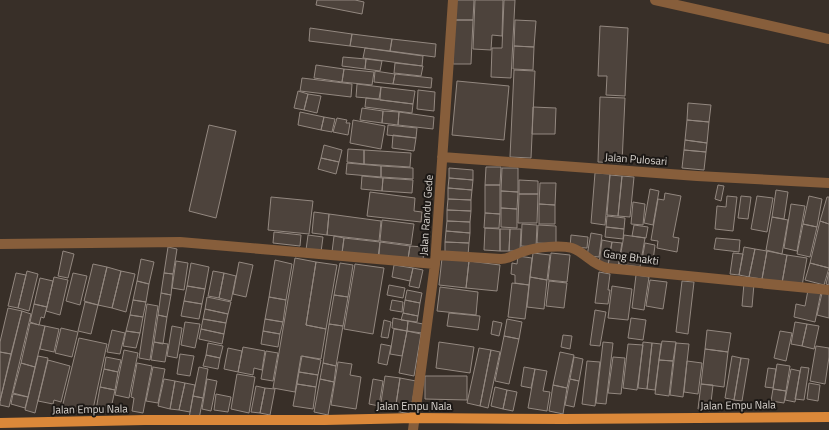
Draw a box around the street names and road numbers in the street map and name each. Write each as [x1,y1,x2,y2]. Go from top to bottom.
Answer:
street label: Jalan Pulosari [604,149,668,169]
street label: Jalan Randu Gede [415,174,437,256]
street label: Gang Bhakti [602,245,660,269]
street label: Jalan Empu Nala [700,396,776,414]
street label: Jalan Empu Nala [376,398,452,414]
street label: Jalan Empu Nala [52,400,128,418]

